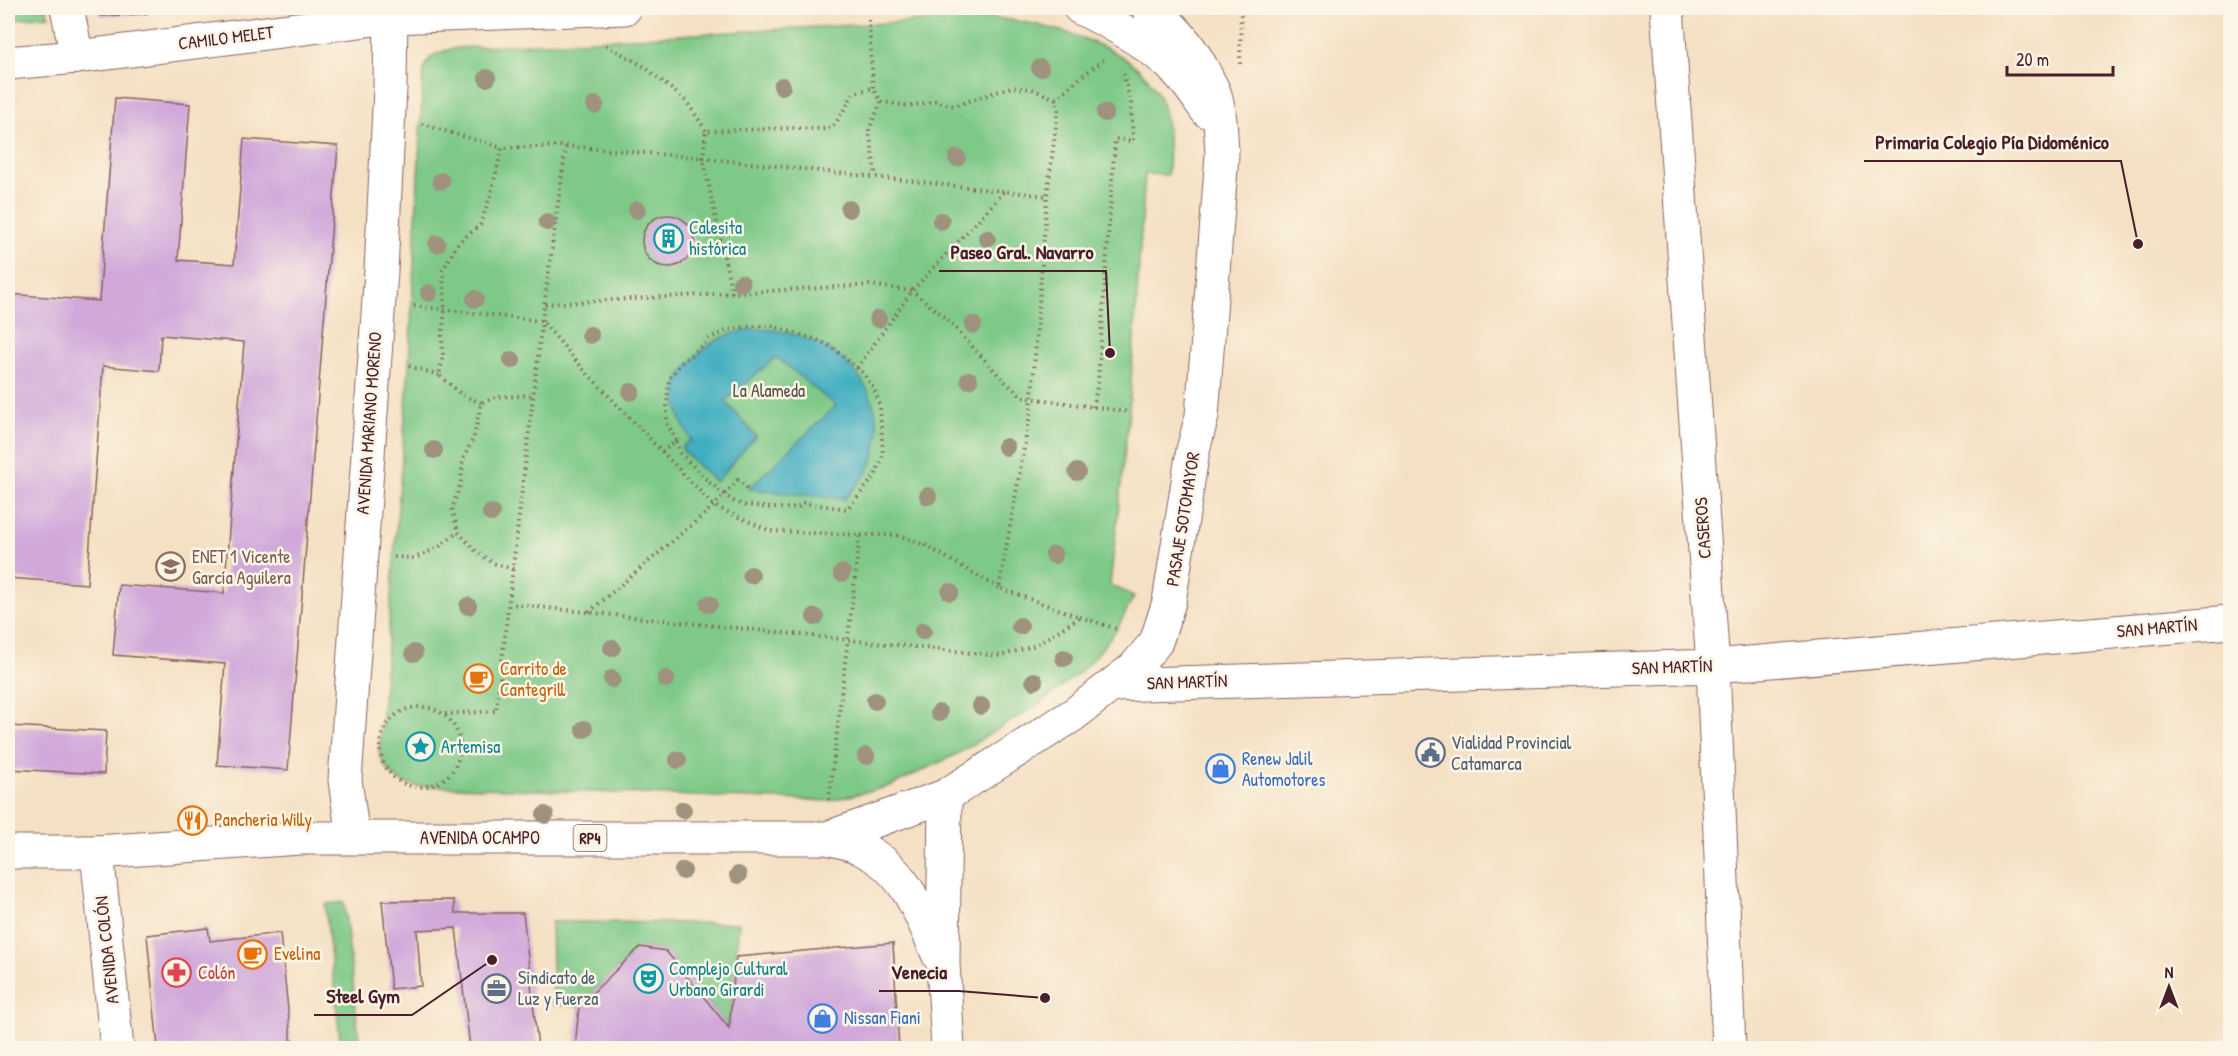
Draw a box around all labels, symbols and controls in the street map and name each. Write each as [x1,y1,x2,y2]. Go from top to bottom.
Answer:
street label: CAMILO MELET [177,19,276,56]
scale bar [2007,39,2114,77]
text: 20 m [2016,47,2049,72]
callout: Primaria Colegio Pía Didoménico [1864,123,2121,161]
text: Primaria Colegio Pía Didoménico [1875,128,2109,156]
place label: Calesita histórica [689,215,746,261]
building icon: Calesita histórica [652,222,684,254]
callout: Paseo Gral. Navarro [939,233,1106,271]
text: Paseo Gral. Navarro [951,238,1093,265]
street label: AVENIDA MARIANO MORENO [350,331,387,515]
park label: La Alameda [733,378,805,403]
street label: PASAJE SOTOMAYOR [1160,450,1205,588]
street label: CASEROS [1688,497,1717,559]
place label: ENET 1 Vicente García Aguilera [192,544,291,590]
school or university icon: ENET 1 Vicente García Aguilera [155,551,187,583]
street label: SAN MARTÍN [2116,612,2198,643]
street label: SAN MARTÍN [1631,653,1713,680]
place label: Carrito de Cantegrill [500,656,567,702]
cafe icon: Carrito de Cantegrill [463,663,495,695]
street label: SAN MARTÍN [1146,668,1228,695]
place label: Vialidad Provincial Catamarca [1451,730,1572,776]
place icon: Artemisa [404,731,436,763]
place label: Artemisa [441,734,500,759]
public building icon: Vialidad Provincial Catamarca [1414,737,1446,769]
place label: Renew Jalil Automotores [1242,746,1325,792]
shop icon: Renew Jalil Automotores [1205,753,1237,785]
restaurant icon: Pancheria Willy [177,804,209,836]
place label: Pancheria Willy [214,807,313,832]
street label: AVENIDA OCAMPO [420,825,540,850]
road number: RP4 [574,825,606,851]
street label: AVENIDA COLÓN [88,895,125,1005]
cafe icon: Evelina [237,938,269,970]
place label: Evelina [274,941,320,966]
callout: Venecia [879,953,959,991]
place label: Complejo Cultural Urbano Girardi [669,956,788,1002]
pharmacy icon: Colón [161,957,193,989]
north arrow [2139,957,2199,1017]
text: Venecia [891,958,947,985]
place label: Colón [198,960,235,985]
text: N [2165,961,2174,983]
theatre icon: Complejo Cultural Urbano Girardi [632,963,664,995]
place label: Sindicato de Luz y Fuerza [518,965,598,1011]
office icon: Sindicato de Luz y Fuerza [481,972,513,1004]
callout: Steel Gym [314,977,412,1015]
text: Steel Gym [326,982,400,1010]
shop icon: Nissan Fiani [807,1002,839,1034]
place label: Nissan Fiani [844,1005,921,1030]

